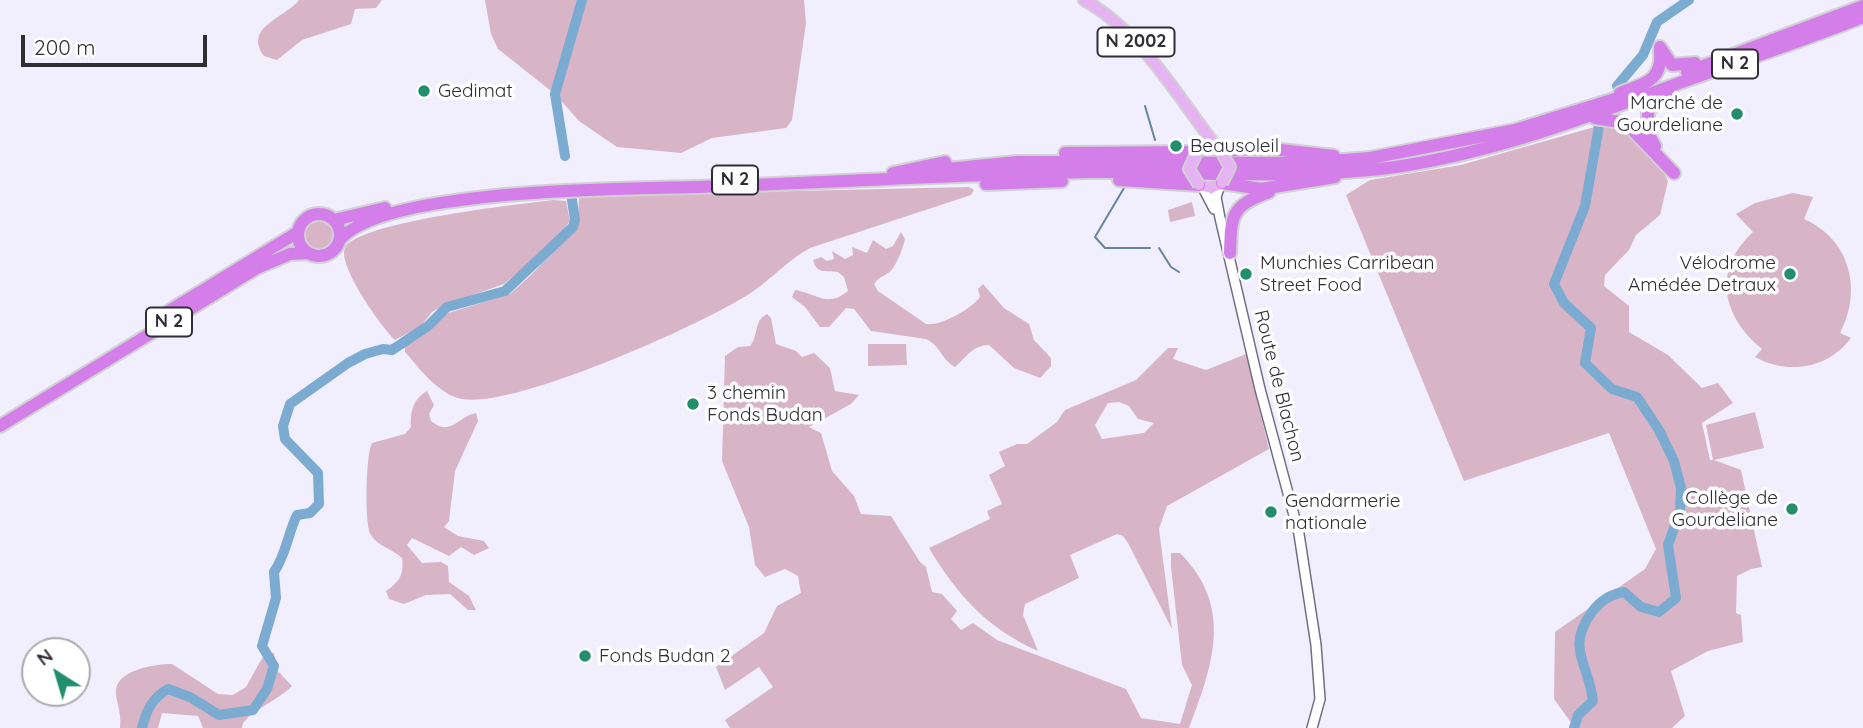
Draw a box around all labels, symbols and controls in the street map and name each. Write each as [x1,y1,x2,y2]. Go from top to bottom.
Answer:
scale bar [24,21,210,65]
road number: N 2002 [1098,28,1174,56]
text: 200 m [34,34,96,60]
road number: N 2 [1712,50,1758,78]
place label: Gedimat [438,80,513,102]
marker: Gedimat [416,83,432,99]
place label: Marché de Gourdeliane [1617,92,1723,136]
marker: Marché de Gourdeliane [1729,106,1745,122]
place label: Beausoleil [1190,135,1279,157]
marker: Beausoleil [1168,138,1184,154]
road number: N 2 [712,166,758,195]
place label: Munchies Carribean Street Food [1260,252,1434,296]
place label: Vélodrome Amédée Detraux [1628,252,1776,296]
marker: Munchies Carribean Street Food [1238,266,1254,282]
marker: Vélodrome Amédée Detraux [1782,266,1798,282]
road number: N 2 [146,308,192,336]
street label: Route de Blachon [1249,308,1309,464]
place label: 3 chemin Fonds Budan [707,382,823,426]
marker: 3 chemin Fonds Budan [685,396,701,412]
place label: Collège de Gourdeliane [1672,487,1778,531]
place label: Gendarmerie nationale [1285,490,1400,534]
marker: Collège de Gourdeliane [1784,501,1800,517]
marker: Gendarmerie nationale [1263,504,1279,520]
north arrow [21,637,91,707]
text: N [32,643,57,671]
place label: Fonds Budan 2 [599,645,730,667]
marker: Fonds Budan 2 [577,648,593,664]

